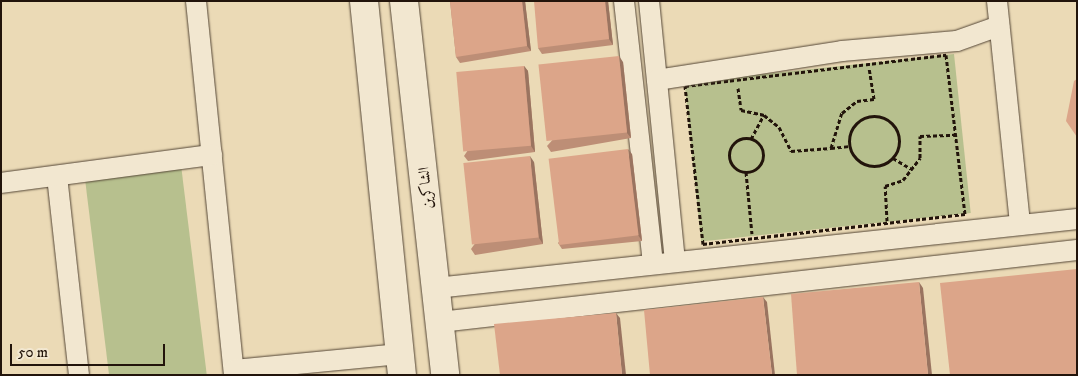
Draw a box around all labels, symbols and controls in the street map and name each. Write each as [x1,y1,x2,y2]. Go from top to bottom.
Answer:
street label: الشاكرين [415,166,437,210]
scale bar [12,334,168,366]
text: 50 m [18,343,48,362]

